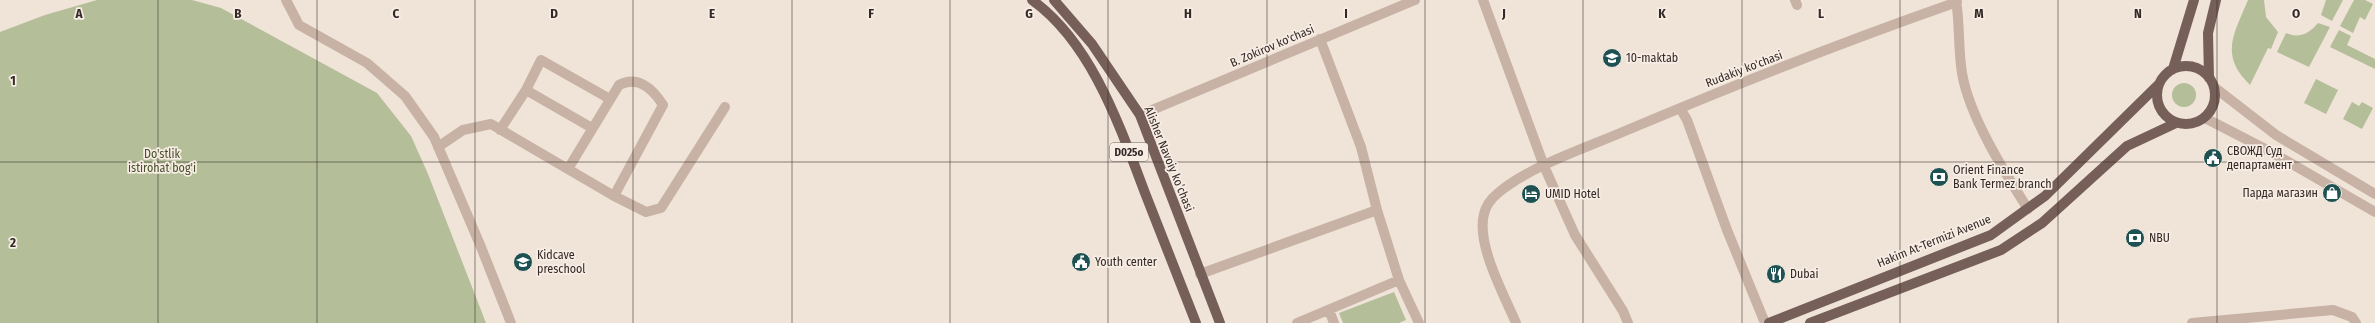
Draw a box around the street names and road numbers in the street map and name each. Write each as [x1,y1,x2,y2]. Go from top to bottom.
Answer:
street label: B. Zokirov ko'chasi [1228,22,1316,70]
street label: Rudakiy ko'chasi [1704,48,1784,90]
street label: Alisher Navoiy ko’chasi [1141,104,1197,214]
road number: D025o [1110,143,1148,161]
street label: Hakim At-Termizi Avenue [1875,212,1993,270]

